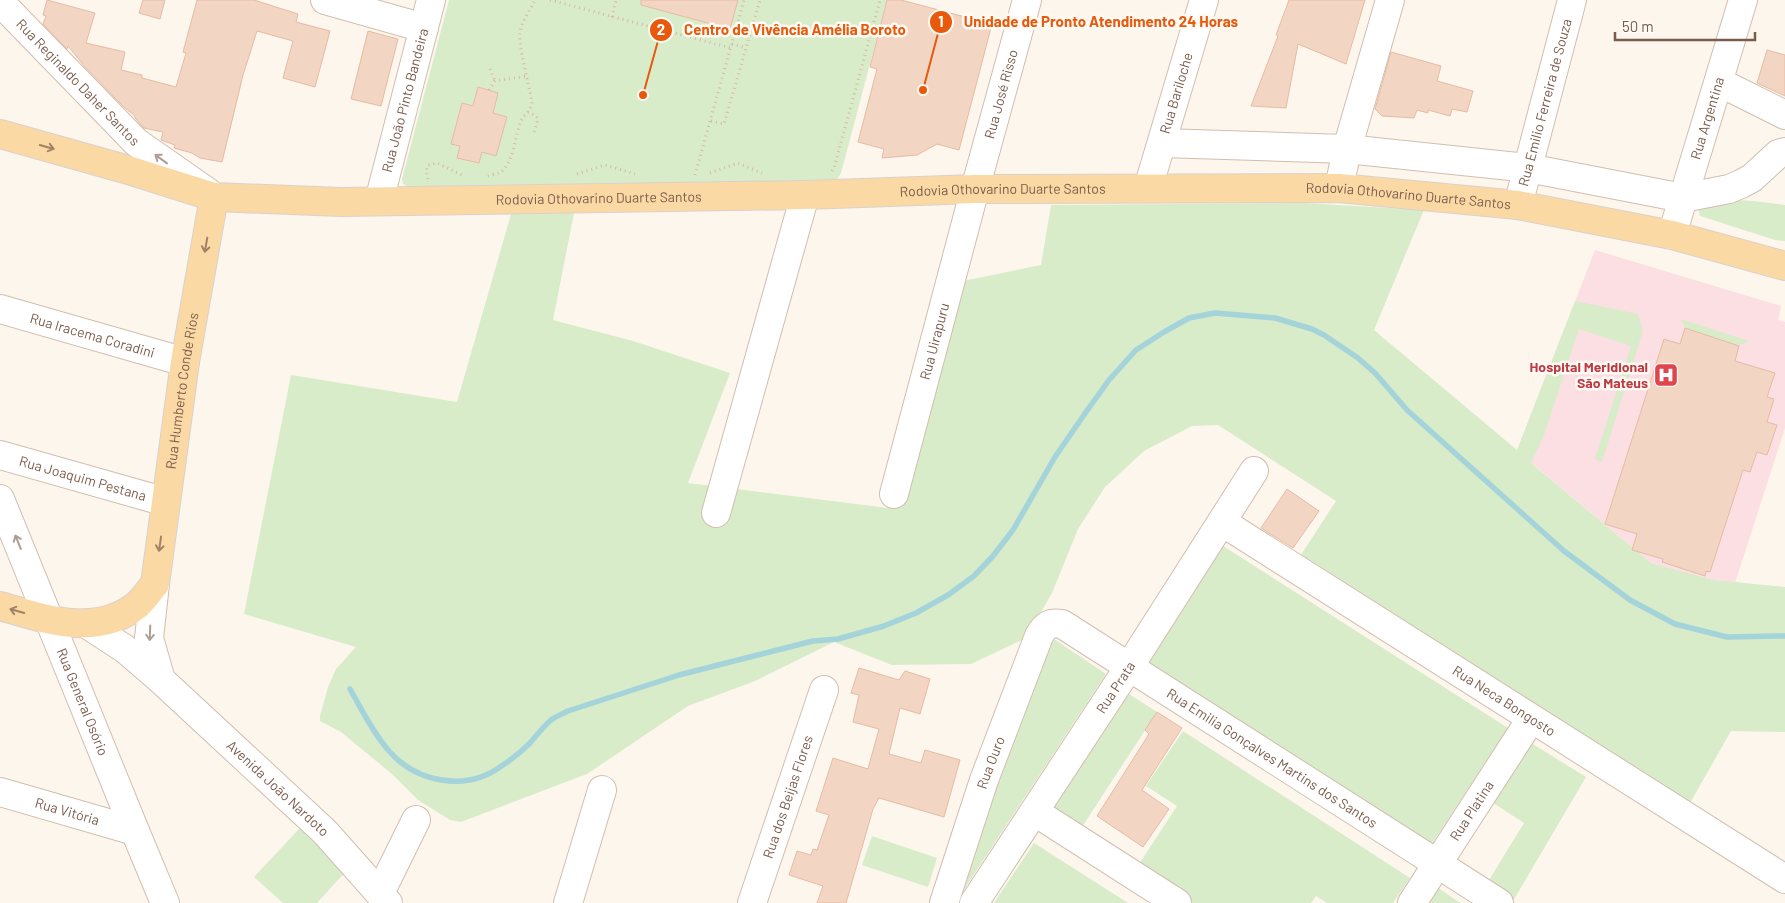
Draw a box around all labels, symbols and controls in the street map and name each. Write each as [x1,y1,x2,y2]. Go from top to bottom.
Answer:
callout: Unidade de Pronto Atendimento 24 Horas [929,7,1248,37]
scale bar [1615,10,1755,42]
text: 1 [938,12,944,30]
text: Unidade de Pronto Atendimento 24 Horas [964,12,1239,30]
street label: Rua Reginaldo Daher Santos [13,15,144,149]
callout: Centro de Vivência Amélia Boroto [649,15,916,45]
street label: Rua Emilio Ferreira de Souza [1514,17,1575,188]
text: 50 m [1622,17,1654,35]
text: 2 [657,20,665,38]
text: Centro de Vivência Amélia Boroto [684,20,906,38]
street label: Rua João Pinto Bandeira [378,26,431,174]
street label: Rua José Risso [980,47,1021,141]
street label: Rua Bariloche [1156,50,1196,136]
street label: Rua Argentina [1686,75,1727,161]
one-way arrow [38,143,54,152]
one-way arrow [154,154,168,164]
street label: Rodovia Othovarino Duarte Santos [1306,179,1512,212]
street label: Rodovia Othovarino Duarte Santos [899,180,1106,200]
street label: Rodovia Othovarino Duarte Santos [496,188,702,208]
one-way arrow [200,237,210,253]
street label: Rua Uirapuru [916,301,952,381]
street label: Rua Iracema Coradini [28,309,157,361]
street label: Rua Humberto Conde Rios [162,311,202,470]
place label: Hospital Meridional São Mateus [1530,358,1648,391]
hospital icon: Hospital Meridional São Mateus [1653,362,1679,388]
street label: Rua Joaquim Pestana [17,452,148,504]
one-way arrow [12,535,21,550]
one-way arrow [155,536,165,552]
one-way arrow [9,606,25,615]
one-way arrow [145,624,155,640]
street label: Rua General Osório [53,645,112,758]
street label: Rua Prata [1092,658,1138,716]
street label: Rua Neca Bongosto [1450,661,1559,739]
street label: Rua Emilia Gonçalves Martins dos Santos [1164,684,1381,831]
street label: Rua dos Beijas Flores [759,733,816,860]
street label: Rua Ouro [973,734,1008,791]
street label: Avenida João Nardoto [224,736,333,840]
street label: Rua Platina [1446,777,1497,844]
street label: Rua Vitória [33,794,102,828]

